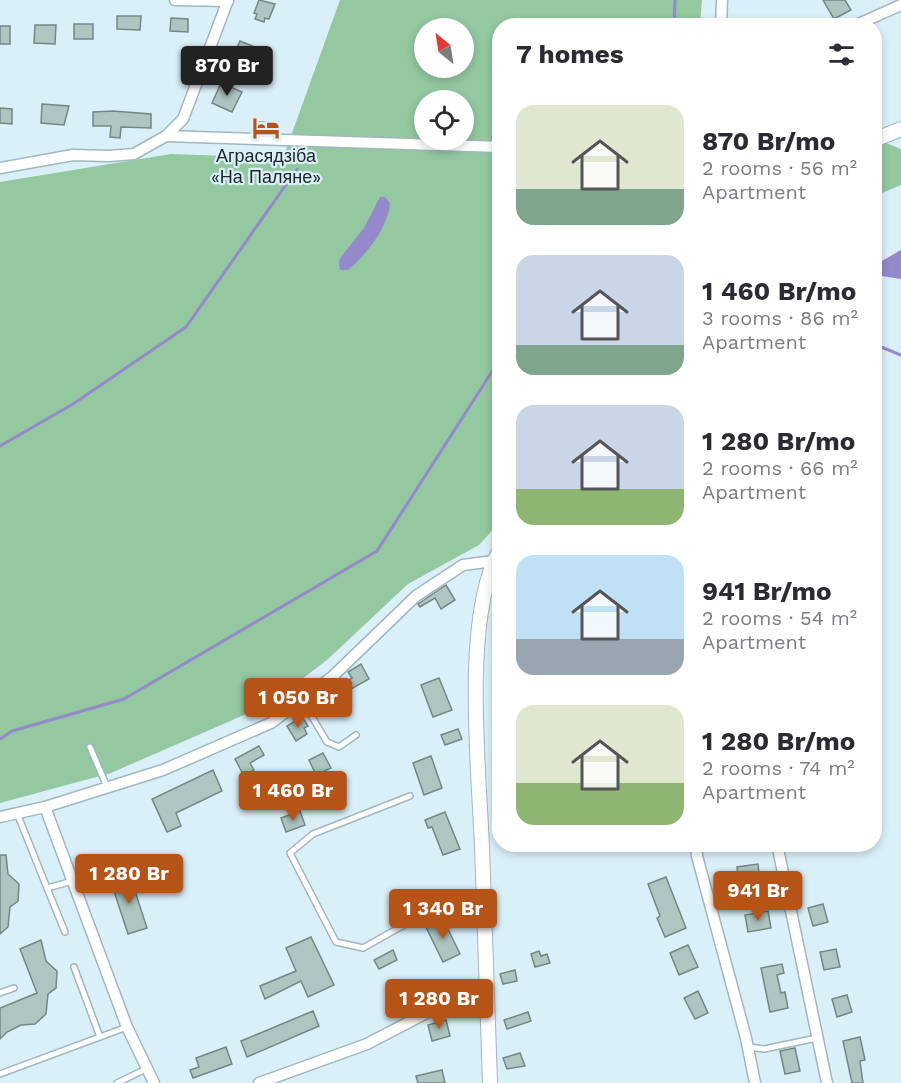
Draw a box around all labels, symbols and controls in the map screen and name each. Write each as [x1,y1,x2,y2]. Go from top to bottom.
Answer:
north arrow [414,18,474,78]
map controls [414,18,474,150]
icon: filters [825,38,858,71]
text: 7 homes [516,39,624,69]
pin: 870 Br [178,46,276,97]
text: 870 Br [195,53,259,77]
button: locate [414,90,474,150]
hotel icon: Аграсядзіба «На Паляне» [251,113,281,143]
text: 870 Br/mo [702,126,835,156]
icon: home [564,129,636,201]
place label: Аграсядзіба «На Паляне» [211,145,321,187]
text: 2 rooms · 56 m² [702,156,857,180]
text: Apartment [702,180,806,204]
text: 1 460 Br/mo [702,276,856,306]
icon: home [564,279,636,351]
text: 3 rooms · 86 m² [702,306,858,330]
text: Apartment [702,330,806,354]
text: 1 280 Br/mo [702,426,855,456]
icon: home [564,429,636,501]
text: 2 rooms · 66 m² [702,456,858,480]
text: Apartment [702,480,806,504]
text: 941 Br/mo [702,576,831,606]
icon: home [564,579,636,651]
text: 2 rooms · 54 m² [702,606,857,630]
text: Apartment [702,630,806,654]
pin: 1 050 Br [236,678,360,729]
text: 1 050 Br [258,685,338,709]
text: 1 280 Br/mo [702,726,855,756]
icon: home [564,729,636,801]
text: 2 rooms · 74 m² [702,756,855,780]
pin: 1 460 Br [231,771,355,822]
text: 1 460 Br [253,778,333,802]
text: Apartment [702,780,806,804]
pin: 1 280 Br [67,854,191,905]
text: 1 280 Br [89,861,169,885]
pin: 941 Br [709,871,807,922]
text: 941 Br [727,878,789,902]
pin: 1 340 Br [381,889,505,940]
text: 1 340 Br [403,896,483,920]
pin: 1 280 Br [377,979,501,1030]
text: 1 280 Br [399,986,479,1010]

